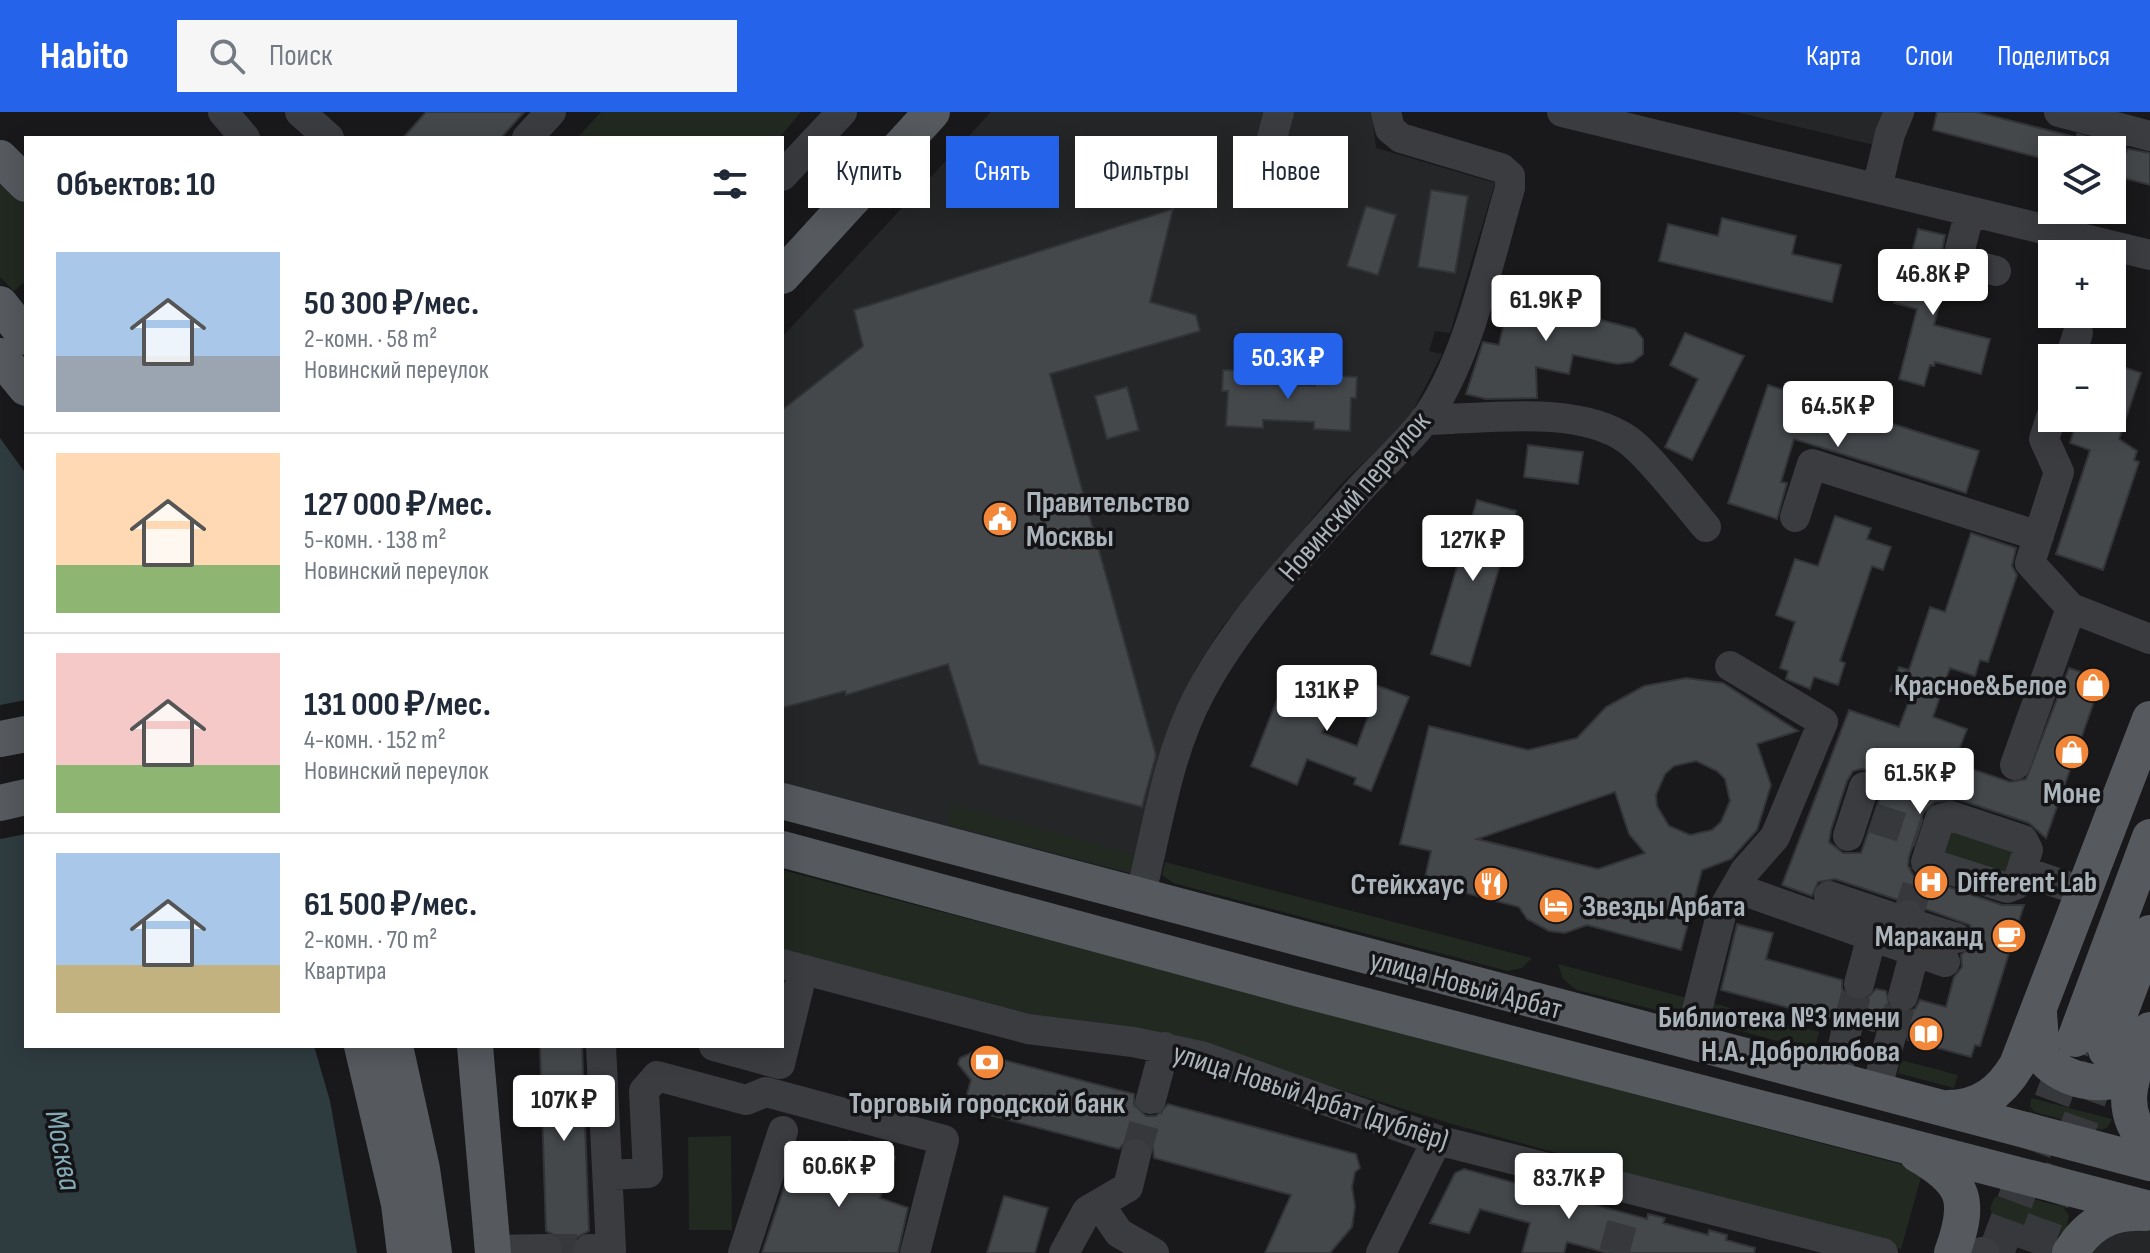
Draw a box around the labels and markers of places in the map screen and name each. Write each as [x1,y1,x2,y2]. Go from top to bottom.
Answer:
pin: 46.8K ₽ [1859,249,2007,317]
pin: 61.9K ₽ [1472,275,1620,343]
pin: 50.3K ₽ [1214,333,1362,401]
pin: 64.5K ₽ [1764,381,1912,449]
place label: Правительство Москвы [1026,485,1190,555]
public building icon: Правительство Москвы [981,500,1019,538]
pin: 127K ₽ [1408,515,1538,583]
pin: 131K ₽ [1262,665,1392,733]
shop icon: Красное&Белое [2074,666,2112,704]
place label: Красное&Белое [1894,668,2067,704]
shop icon: Моне [2053,733,2091,771]
pin: 61.5K ₽ [1846,748,1994,816]
place label: Моне [2043,776,2101,812]
hospital icon: Different Lab [1912,863,1950,901]
restaurant icon: Стейкхаус [1472,865,1510,903]
place label: Different Lab [1957,865,2097,901]
place label: Стейкхаус [1351,867,1465,903]
hotel icon: Звезды Арбата [1537,887,1575,925]
place label: Звезды Арбата [1582,889,1746,925]
cafe icon: Мараканд [1990,917,2028,955]
place label: Мараканд [1875,919,1983,955]
place label: Библиотека №3 имени Н.А. Добролюбова [1658,1000,1900,1070]
library icon: Библиотека №3 имени Н.А. Добролюбова [1907,1015,1945,1053]
bank icon: Торговый городской банк [968,1043,1006,1081]
pin: 107K ₽ [499,1075,629,1143]
place label: Торговый городской банк [849,1086,1126,1122]
pin: 60.6K ₽ [765,1141,913,1209]
pin: 83.7K ₽ [1495,1153,1643,1221]

